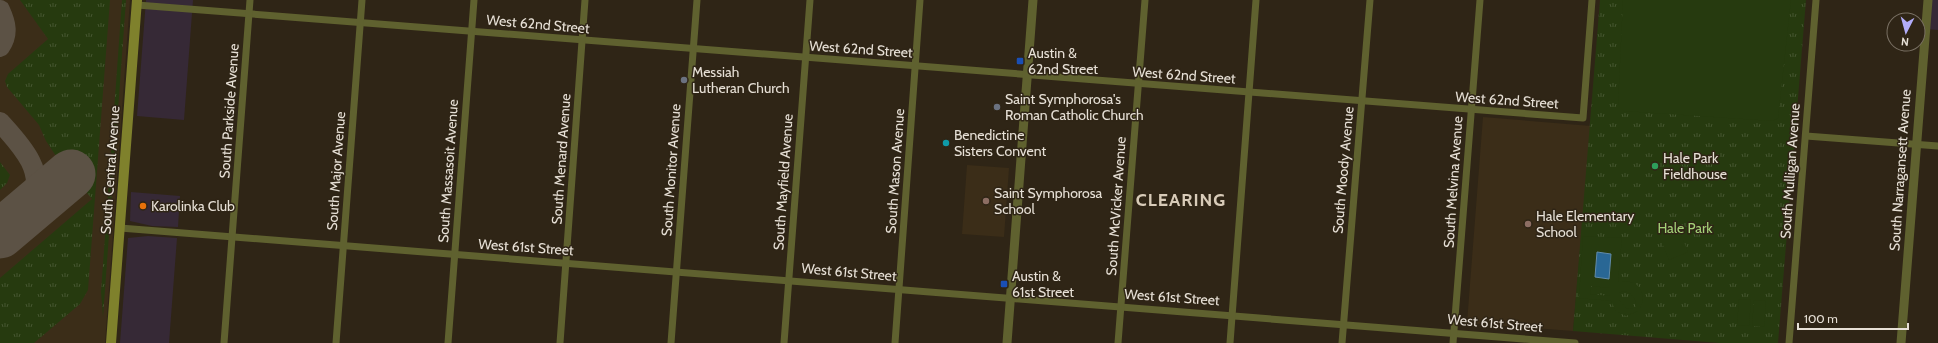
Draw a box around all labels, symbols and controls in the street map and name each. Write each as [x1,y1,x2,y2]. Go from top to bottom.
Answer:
street label: West 62nd Street [486,11,591,38]
north arrow [1886,12,1926,52]
text: N [1900,35,1910,49]
street label: West 62nd Street [809,36,914,62]
street label: South Parkside Avenue [215,43,243,179]
place label: Austin & 62nd Street [1028,44,1098,78]
marker: Austin & 62nd Street [1015,56,1025,66]
street label: West 62nd Street [1132,62,1237,88]
place label: Messiah Lutheran Church [692,63,789,97]
marker: Messiah Lutheran Church [679,75,689,85]
street label: West 62nd Street [1455,87,1560,113]
street label: South Narragansett Avenue [1885,89,1915,251]
place label: Saint Symphorosa's Roman Catholic Church [1005,90,1144,124]
street label: South Menard Avenue [547,93,575,225]
street label: South Massasoit Avenue [434,99,462,243]
marker: Saint Symphorosa's Roman Catholic Church [992,102,1002,112]
street label: South Monitor Avenue [657,103,685,237]
street label: South Mulligan Avenue [1776,103,1804,239]
street label: South Central Avenue [97,105,123,235]
street label: South Moody Avenue [1328,106,1358,234]
street label: South Mason Avenue [882,108,908,234]
street label: South Major Avenue [323,111,349,231]
street label: South Mayfield Avenue [769,113,797,251]
street label: South Melvina Avenue [1439,115,1467,249]
place label: Benedictine Sisters Convent [954,126,1046,160]
street label: South McVicker Avenue [1102,136,1130,276]
marker: Benedictine Sisters Convent [941,138,951,148]
place label: Hale Park Fieldhouse [1663,149,1727,183]
marker: Hale Park Fieldhouse [1650,161,1660,171]
place label: Saint Symphorosa School [994,184,1103,218]
district label: CLEARING [1136,189,1226,211]
marker: Saint Symphorosa School [981,196,991,206]
place label: Karolinka Club [151,197,235,215]
marker: Karolinka Club [138,201,148,211]
place label: Hale Elementary School [1536,207,1634,241]
marker: Hale Elementary School [1523,219,1533,229]
park label: Hale Park [1657,219,1713,237]
street label: West 61st Street [478,235,575,259]
street label: West 61st Street [801,259,898,285]
place label: Austin & 61st Street [1012,267,1074,301]
marker: Austin & 61st Street [999,279,1009,289]
street label: West 61st Street [1124,285,1221,309]
scale bar [1798,305,1908,331]
street label: West 61st Street [1447,310,1544,336]
text: 100 m [1804,311,1838,326]

